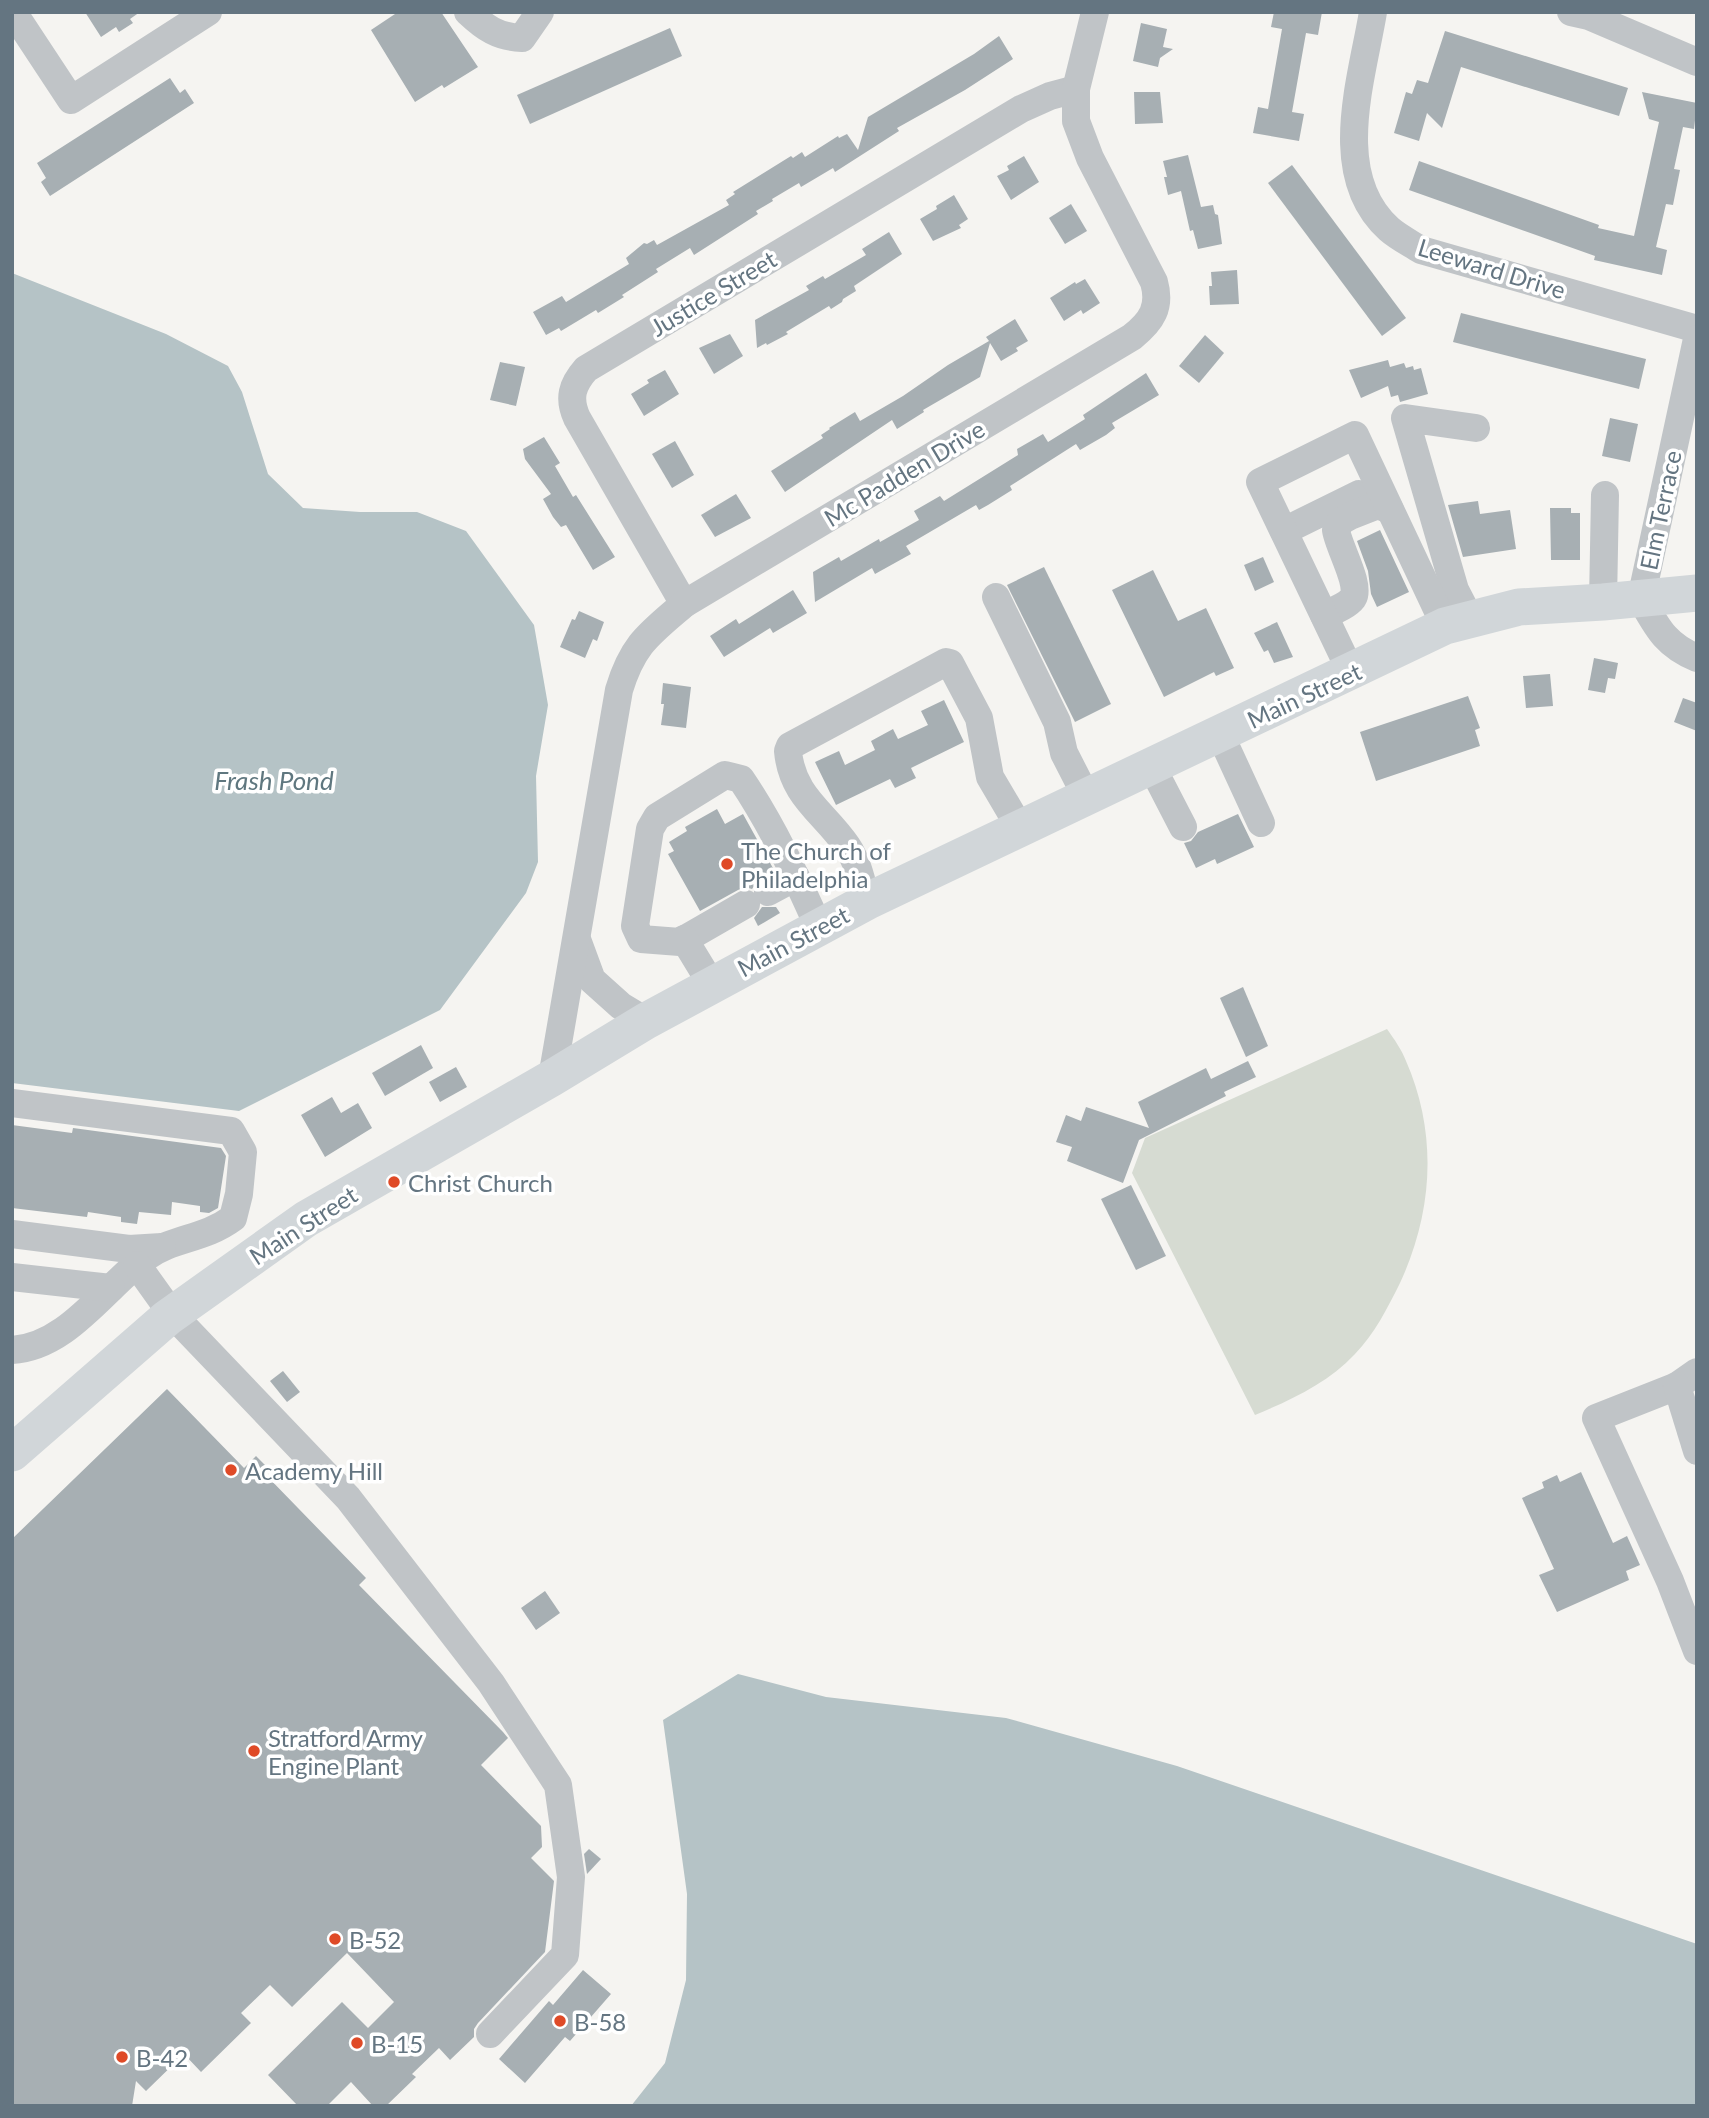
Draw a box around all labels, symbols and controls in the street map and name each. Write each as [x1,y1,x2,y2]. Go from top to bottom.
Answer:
street label: Leeward Drive [1415,232,1569,304]
street label: Justice Street [645,244,781,342]
street label: Mc Padden Drive [819,414,989,532]
street label: Elm Terrace [1633,448,1687,572]
street label: Main Street [1242,656,1366,734]
water label: Frash Pond [214,764,334,796]
place label: The Church of Philadelphia [741,836,892,893]
marker: The Church of Philadelphia [719,856,735,872]
street label: Main Street [732,899,854,983]
place label: Christ Church [408,1168,553,1197]
marker: Christ Church [386,1174,402,1190]
street label: Main Street [244,1179,363,1270]
place label: Academy Hill [245,1456,383,1485]
marker: Academy Hill [223,1462,239,1478]
place label: Stratford Army Engine Plant [268,1723,424,1780]
marker: Stratford Army Engine Plant [246,1743,262,1759]
place label: B-52 [349,1925,401,1954]
marker: B-52 [327,1931,343,1947]
place label: B-58 [574,2007,626,2036]
marker: B-58 [552,2013,568,2029]
place label: B-15 [371,2029,423,2058]
marker: B-15 [349,2035,365,2051]
place label: B-42 [136,2043,188,2072]
marker: B-42 [114,2049,130,2065]

